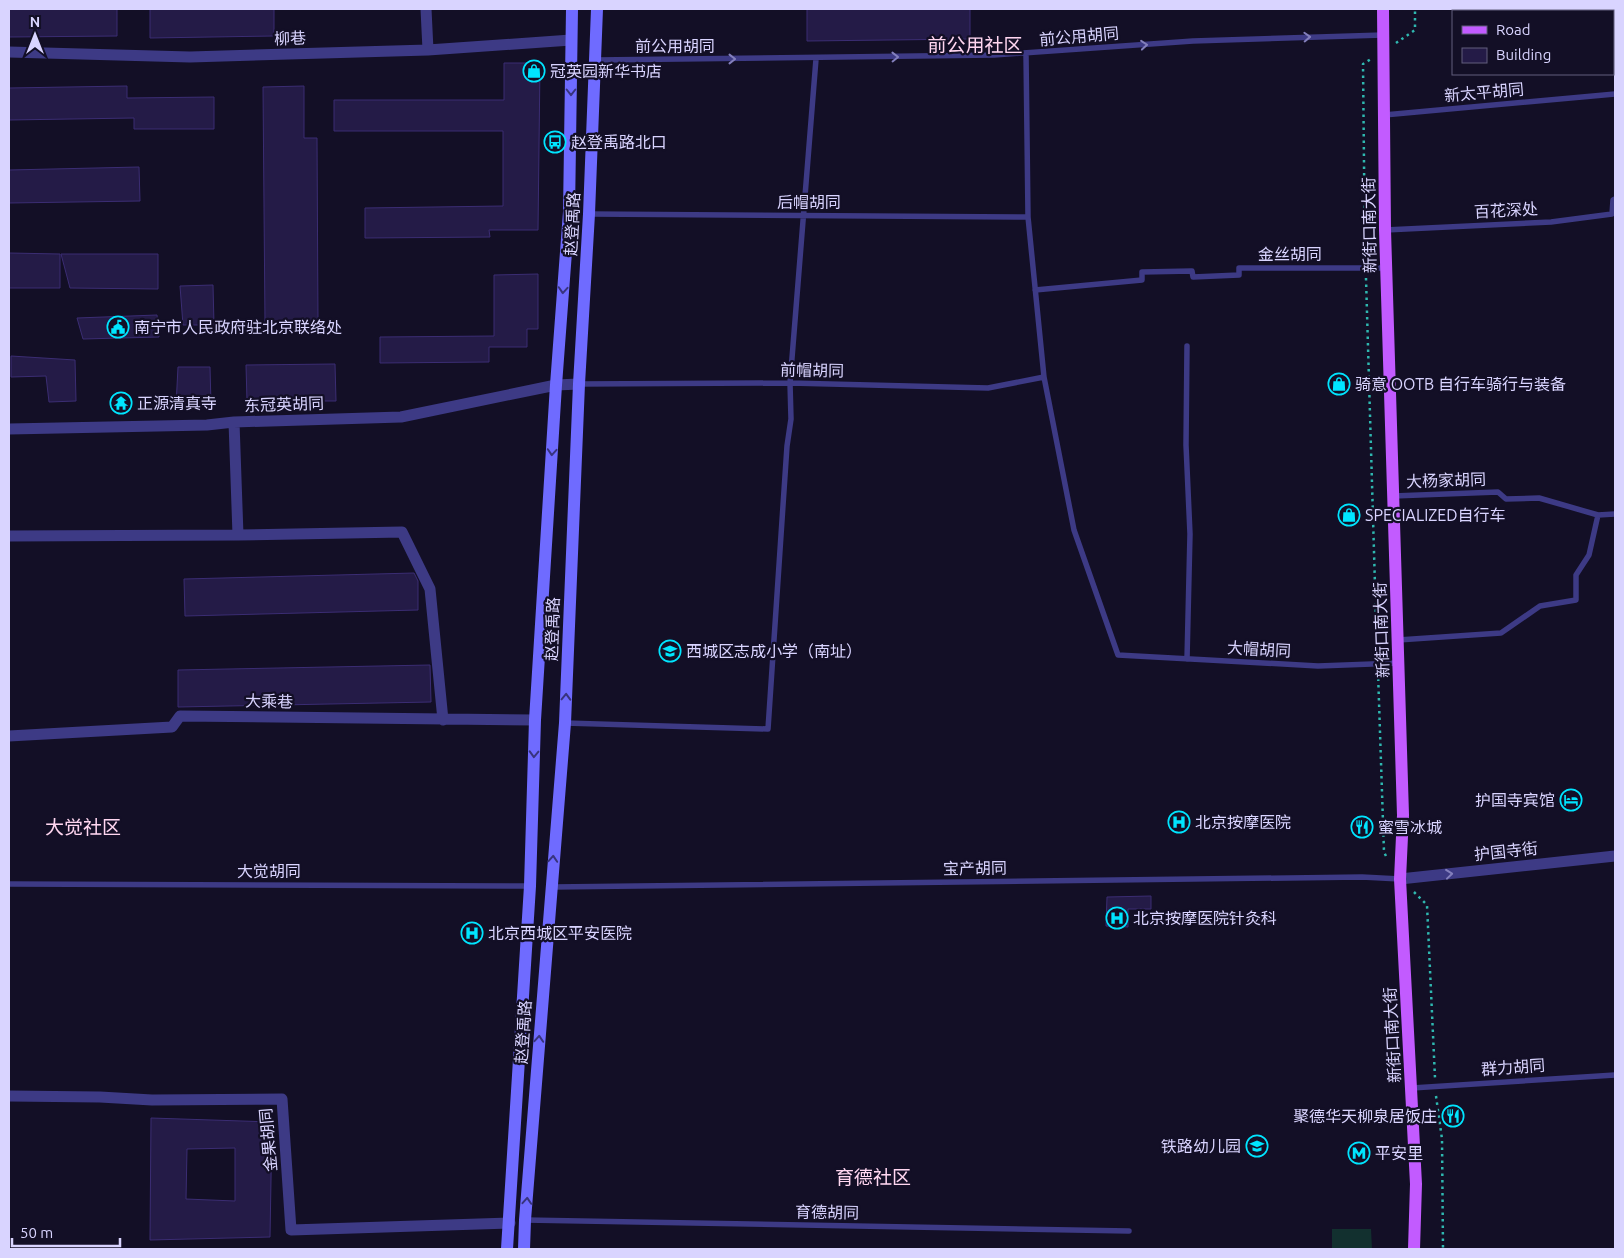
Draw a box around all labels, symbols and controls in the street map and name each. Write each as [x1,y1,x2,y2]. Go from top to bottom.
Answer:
north arrow [10,10,60,60]
legend [1452,10,1614,75]
text: N [30,14,40,30]
text: Road [1496,21,1531,38]
street label: 前公用胡同 [1038,24,1120,48]
street label: 柳巷 [274,28,306,48]
one-way arrow [1303,32,1311,42]
district label: 前公用社区 [927,34,1023,56]
street label: 前公用胡同 [635,37,715,55]
one-way arrow [1141,39,1149,50]
text: Building [1496,46,1551,63]
one-way arrow [891,52,899,63]
one-way arrow [729,54,737,64]
shop icon: 冠英园新华书店 [522,59,546,83]
place label: 冠英园新华书店 [550,62,662,80]
street label: 新太平胡同 [1443,80,1525,104]
one-way arrow [566,89,576,97]
bus stop icon: 赵登禹路北口 [543,130,567,154]
place label: 赵登禹路北口 [571,133,667,151]
street label: 新街口南大街 [1359,177,1379,273]
street label: 赵登禹路 [561,192,583,256]
street label: 后帽胡同 [777,193,841,211]
street label: 百花深处 [1474,199,1538,221]
street label: 金丝胡同 [1258,245,1322,263]
one-way arrow [558,286,569,294]
public building icon: 南宁市人民政府驻北京联络处 [106,315,130,339]
place label: 南宁市人民政府驻北京联络处 [134,318,342,336]
street label: 前帽胡同 [780,360,844,380]
shop icon: 骑意 OOTB 自行车骑行与装备 [1327,372,1351,396]
place label: 骑意 OOTB 自行车骑行与装备 [1355,375,1566,393]
temple icon: 正源清真寺 [109,391,133,415]
place label: 正源清真寺 [137,394,217,412]
street label: 东冠英胡同 [244,394,324,414]
one-way arrow [547,448,558,456]
street label: 大杨家胡同 [1406,470,1486,490]
shop icon: SPECIALIZED自行车 [1337,503,1361,527]
place label: SPECIALIZED自行车 [1365,506,1506,524]
street label: 新街口南大街 [1370,582,1392,678]
street label: 赵登禹路 [542,597,562,661]
street label: 大帽胡同 [1227,638,1291,660]
school or university icon: 西城区志成小学（南址） [658,639,682,663]
place label: 西城区志成小学（南址） [686,642,862,660]
street label: 大乘巷 [245,692,293,710]
one-way arrow [560,693,571,701]
one-way arrow [529,750,540,758]
hotel icon: 护国寺宾馆 [1559,788,1583,812]
place label: 护国寺宾馆 [1475,791,1555,809]
hospital icon: 北京按摩医院 [1167,810,1191,834]
place label: 北京按摩医院 [1195,813,1291,831]
restaurant icon: 蜜雪冰城 [1350,815,1374,839]
district label: 大觉社区 [45,816,121,838]
place label: 蜜雪冰城 [1378,818,1442,836]
street label: 护国寺街 [1473,839,1539,863]
one-way arrow [547,855,558,863]
street label: 宝产胡同 [943,858,1007,878]
street label: 大觉胡同 [237,862,301,880]
one-way arrow [1445,869,1453,880]
hospital icon: 北京按摩医院针灸科 [1105,906,1129,930]
place label: 北京按摩医院针灸科 [1133,909,1277,927]
hospital icon: 北京西城区平安医院 [460,921,484,945]
place label: 北京西城区平安医院 [488,924,632,942]
street label: 新街口南大街 [1380,987,1404,1083]
street label: 赵登禹路 [512,999,534,1065]
one-way arrow [534,1034,545,1042]
street label: 群力胡同 [1480,1056,1546,1078]
restaurant icon: 聚德华天柳泉居饭庄 [1441,1104,1465,1128]
street label: 金果胡同 [256,1107,280,1173]
place label: 聚德华天柳泉居饭庄 [1293,1107,1437,1125]
school or university icon: 铁路幼儿园 [1245,1134,1269,1158]
place label: 铁路幼儿园 [1161,1137,1241,1155]
metro station icon: 平安里 [1347,1141,1371,1165]
place label: 平安里 [1375,1144,1423,1162]
district label: 育德社区 [835,1166,911,1188]
one-way arrow [521,1196,532,1204]
street label: 育德胡同 [795,1202,859,1222]
scale bar [12,1216,120,1248]
text: 50 m [20,1224,53,1241]

